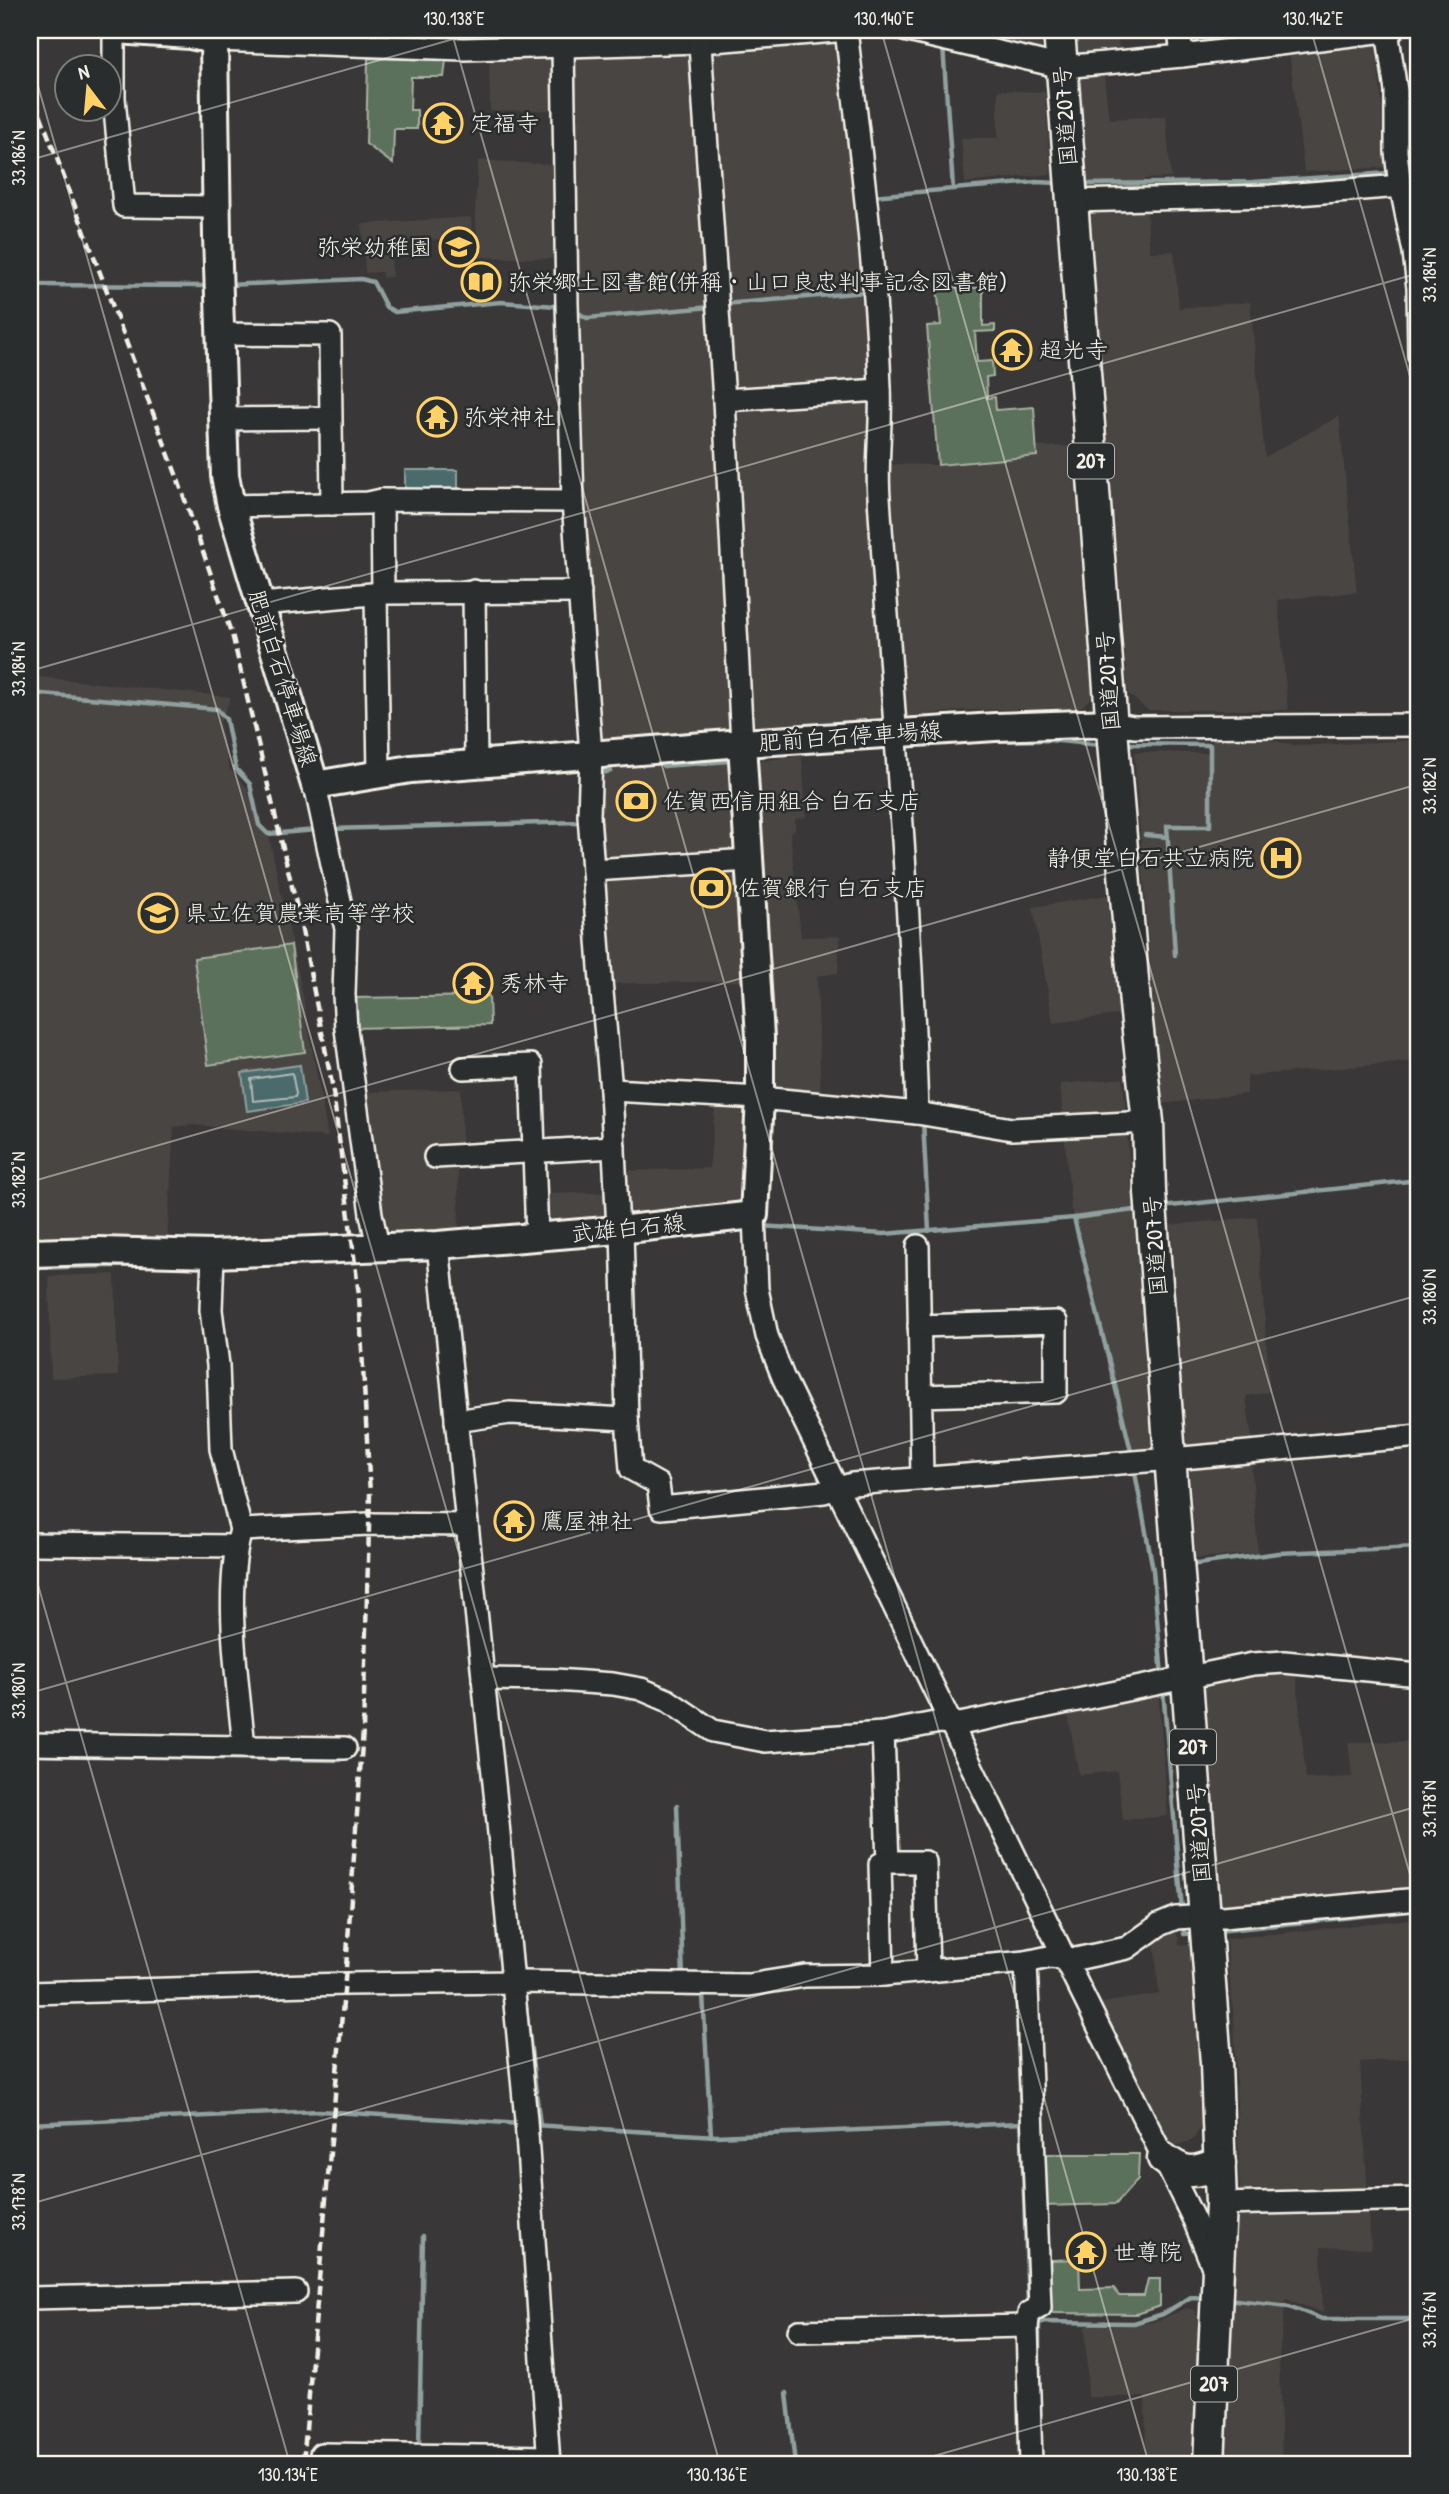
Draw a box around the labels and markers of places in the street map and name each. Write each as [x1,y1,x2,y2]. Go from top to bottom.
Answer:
temple icon: 定福寺 [422,102,464,144]
place label: 定福寺 [470,107,539,138]
school or university icon: 弥栄幼稚園 [438,226,480,268]
place label: 弥栄幼稚園 [317,231,432,262]
library icon: 弥栄郷土図書館(併稱・山口良忠判事記念図書館) [460,261,502,303]
place label: 弥栄郷土図書館(併稱・山口良忠判事記念図書館) [508,266,1007,297]
temple icon: 超光寺 [991,329,1033,371]
place label: 超光寺 [1039,334,1108,365]
temple icon: 弥栄神社 [416,396,458,438]
place label: 弥栄神社 [464,401,556,432]
bank icon: 佐賀西信用組合 白石支店 [615,780,657,822]
place label: 佐賀西信用組合 白石支店 [663,785,921,816]
hospital icon: 静便堂白石共立病院 [1260,837,1302,879]
place label: 静便堂白石共立病院 [1047,842,1254,873]
bank icon: 佐賀銀行 白石支店 [690,867,732,909]
place label: 佐賀銀行 白石支店 [738,872,927,903]
school or university icon: 県立佐賀農業高等学校 [137,892,179,934]
place label: 県立佐賀農業高等学校 [185,897,415,928]
temple icon: 秀林寺 [452,962,494,1004]
place label: 秀林寺 [500,967,569,998]
temple icon: 鷹屋神社 [493,1500,535,1542]
place label: 鷹屋神社 [541,1505,633,1536]
temple icon: 世尊院 [1065,2231,1107,2273]
place label: 世尊院 [1113,2236,1182,2267]

